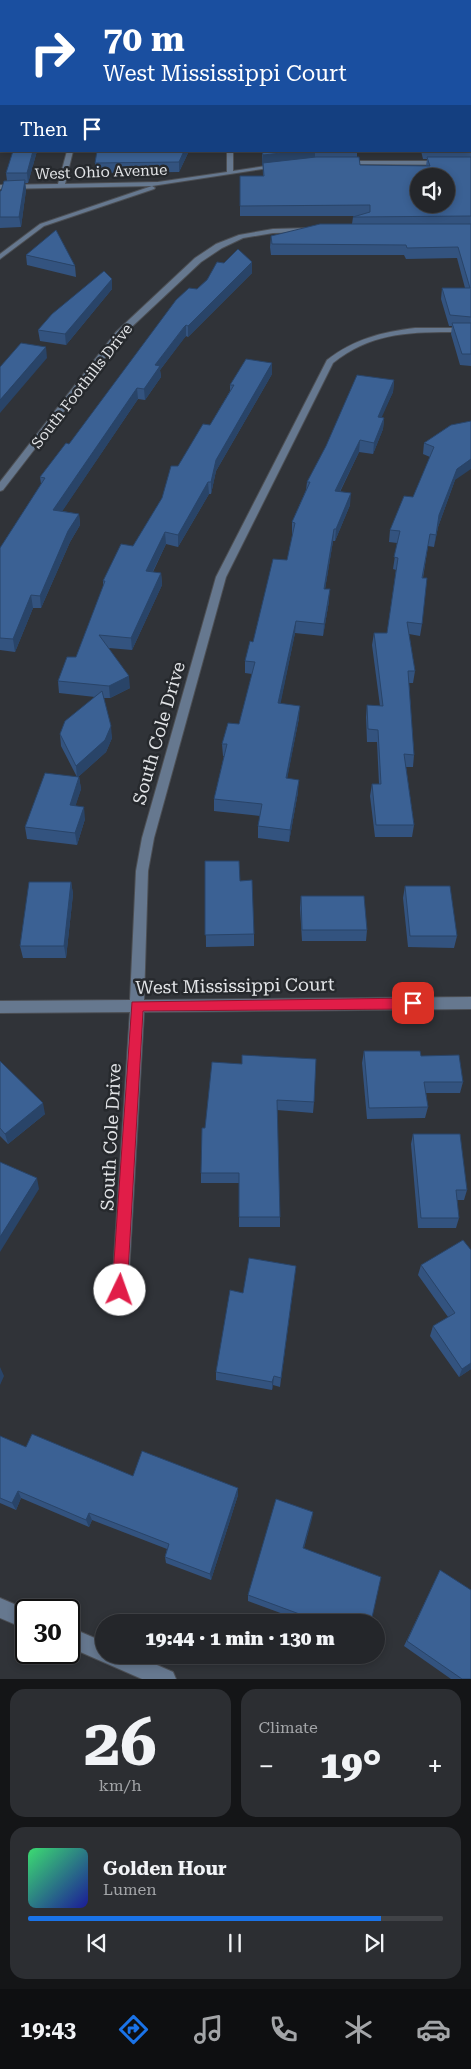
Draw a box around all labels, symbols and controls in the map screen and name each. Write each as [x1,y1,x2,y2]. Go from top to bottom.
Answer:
text: 70 m [103,19,185,60]
icon: right [20,20,85,85]
text: West Mississippi Court [103,61,347,86]
icon: arrive [78,115,106,143]
text: Then [20,118,68,141]
street label: West Ohio Avenue [34,161,168,183]
map controls [410,168,455,213]
button: sound [410,168,455,213]
street label: South Foothills Drive [28,320,136,452]
street label: South Cole Drive [128,659,189,807]
street label: West Mississippi Court [135,973,335,998]
pin [392,982,434,1024]
icon: arrive [399,989,427,1017]
street label: South Cole Drive [96,1063,125,1211]
position arrow [93,1263,145,1315]
speed limit sign: 30 [15,1599,80,1664]
text: 19:44 · 1 min · 130 m [145,1627,335,1650]
text: 26 [84,1705,157,1781]
text: Climate [259,1718,318,1737]
text: 19° [320,1743,382,1787]
text: − [259,1750,274,1783]
text: + [427,1750,443,1783]
text: km/h [99,1776,142,1795]
text: Golden Hour [103,1857,227,1880]
text: Lumen [103,1880,157,1899]
icon: previous [83,1929,111,1957]
icon: pause [221,1929,249,1957]
icon: next [360,1929,388,1957]
icon: directions [116,2012,151,2047]
icon: music [191,2012,226,2047]
icon: phone [266,2012,301,2047]
icon: climate [341,2012,376,2047]
icon: car [416,2012,451,2047]
text: 19:43 [20,2017,76,2042]

